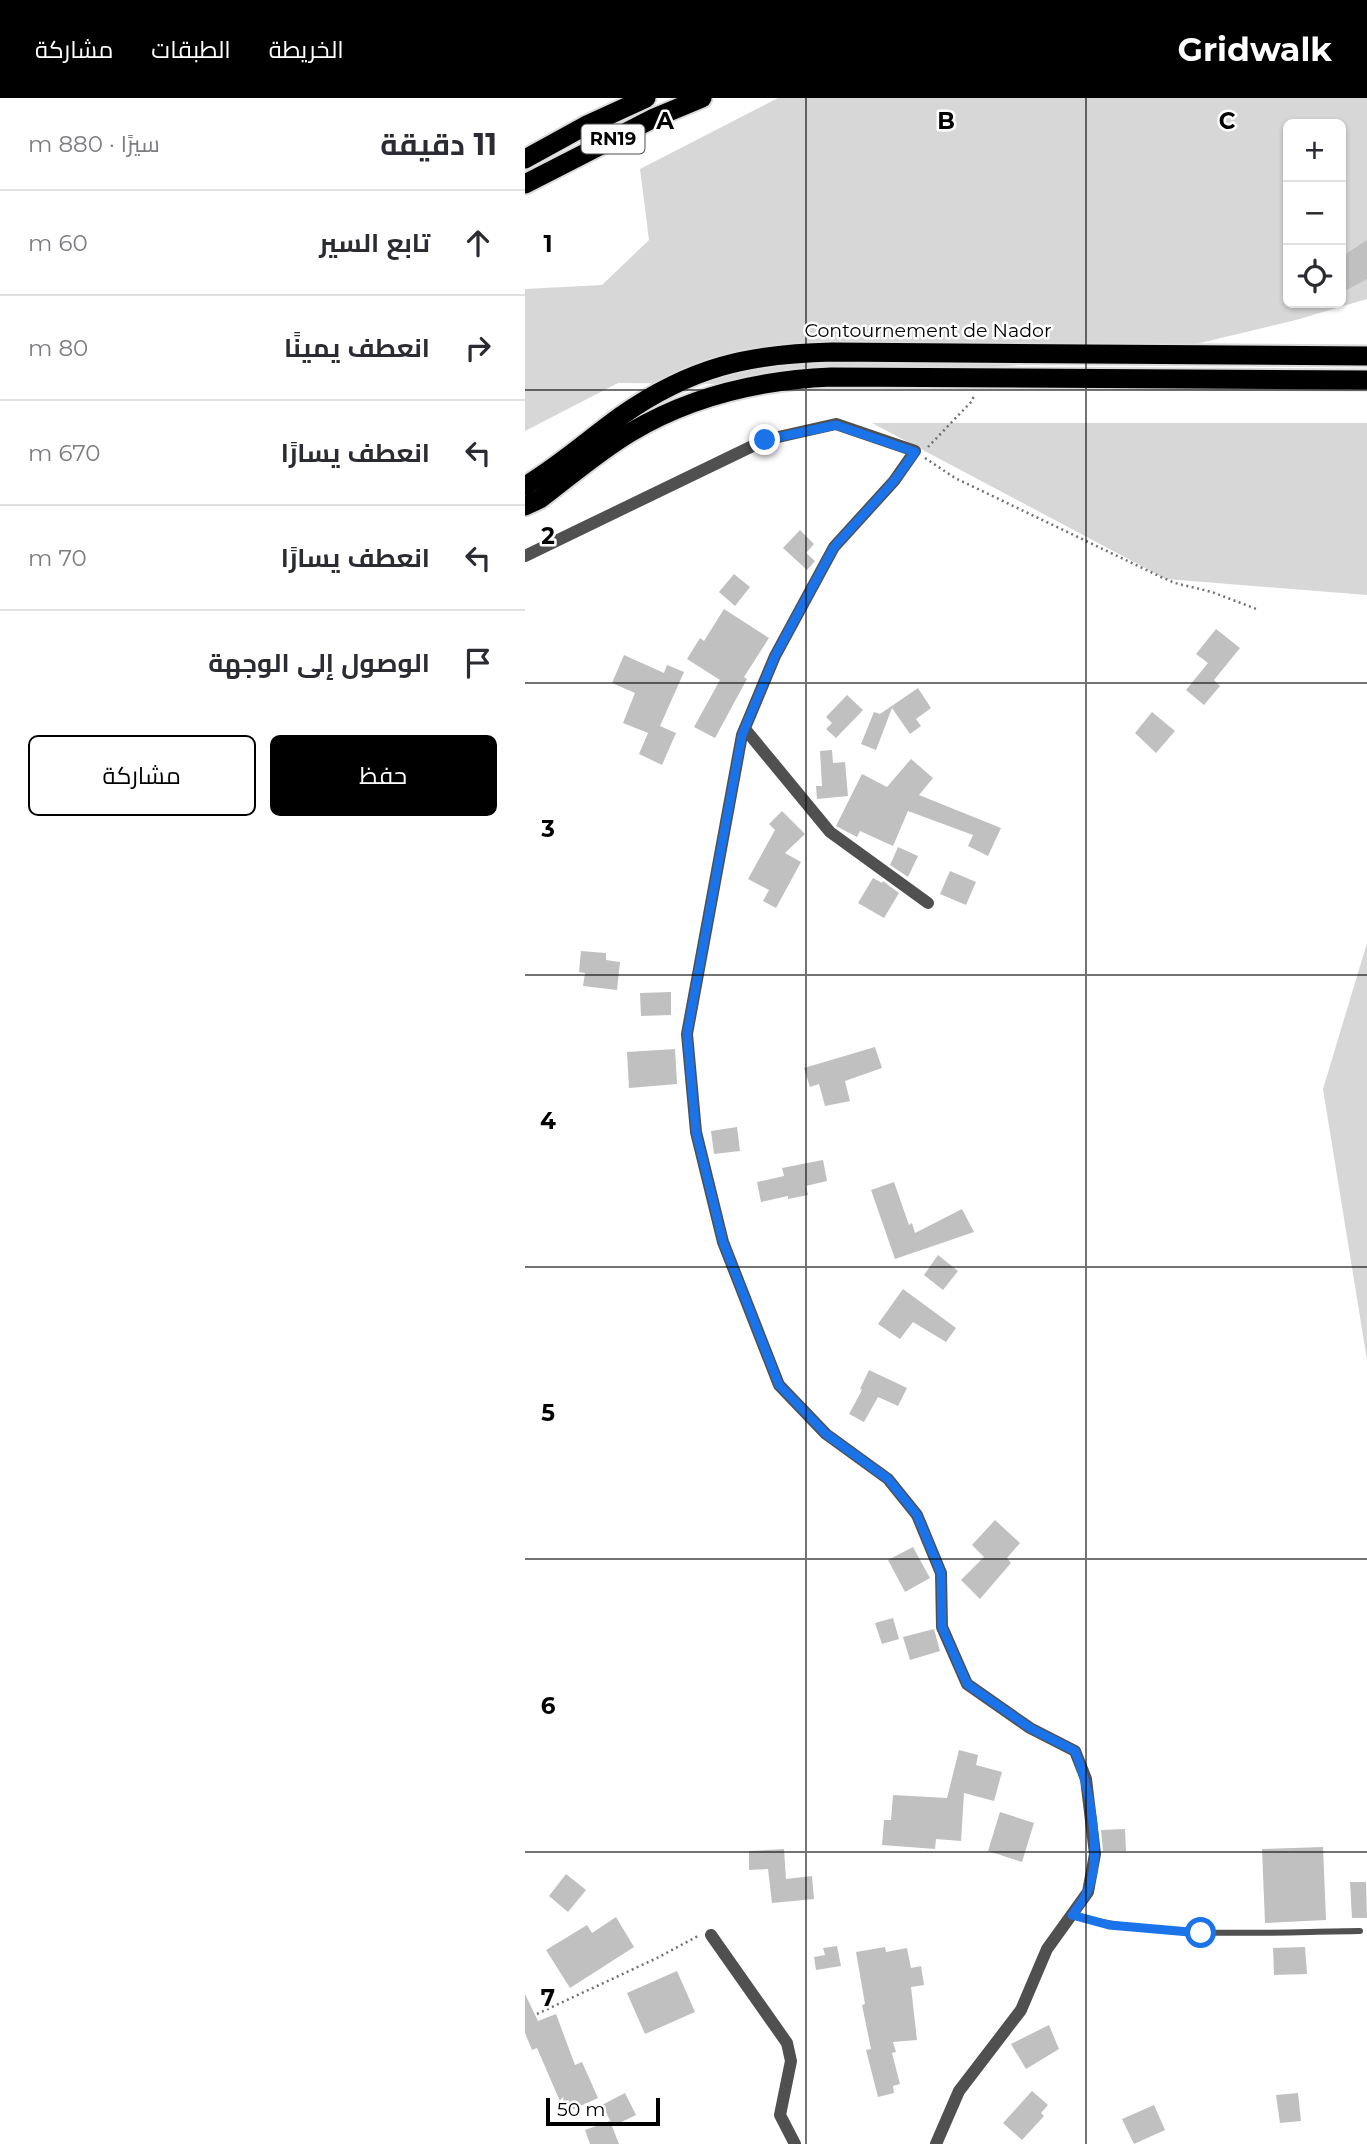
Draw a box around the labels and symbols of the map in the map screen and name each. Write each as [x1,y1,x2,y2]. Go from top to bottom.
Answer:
text: A [655,107,674,135]
text: B [937,107,955,135]
text: C [1219,107,1236,135]
road number: RN19 [581,124,644,154]
text: 1 [543,230,553,258]
street label: Contournement de Nador [804,319,1052,342]
route end [749,424,780,455]
text: 2 [541,522,555,550]
text: 3 [540,815,555,843]
text: 4 [540,1107,556,1135]
text: 5 [541,1399,555,1427]
text: 6 [541,1692,556,1720]
route start [1185,1917,1216,1948]
text: 7 [541,1984,555,2012]
scale bar [546,2095,660,2127]

